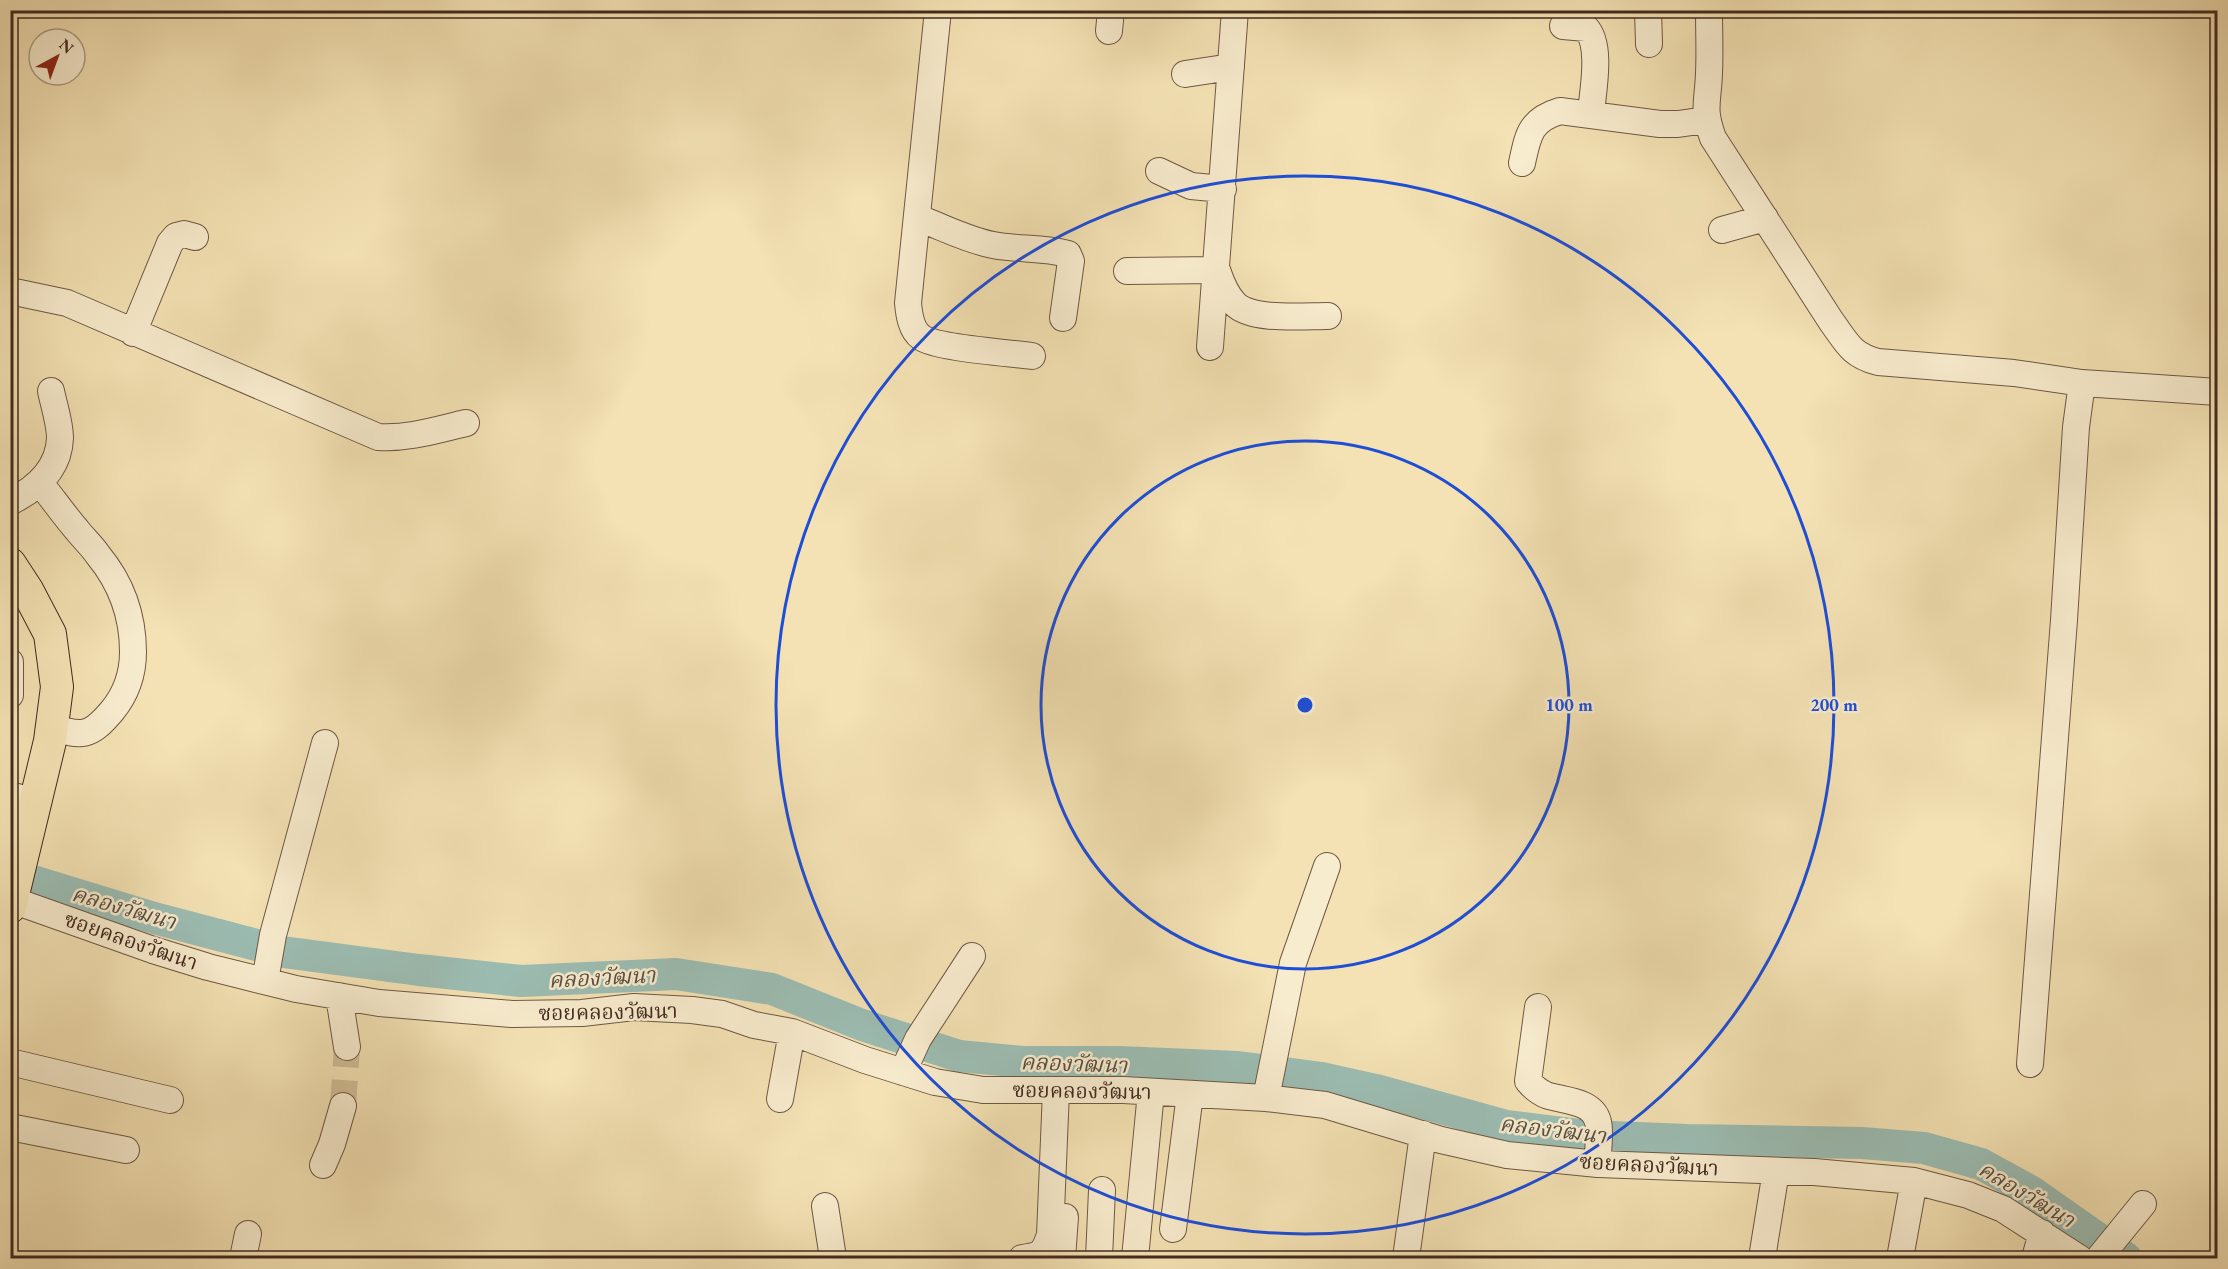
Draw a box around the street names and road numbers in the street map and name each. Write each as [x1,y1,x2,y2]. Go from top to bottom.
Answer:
street label: ซอยคลองวัฒนา [61,905,202,976]
street label: ซอยคลองวัฒนา [538,997,678,1026]
street label: ซอยคลองวัฒนา [1012,1076,1152,1105]
street label: ซอยคลองวัฒนา [1579,1147,1719,1182]

